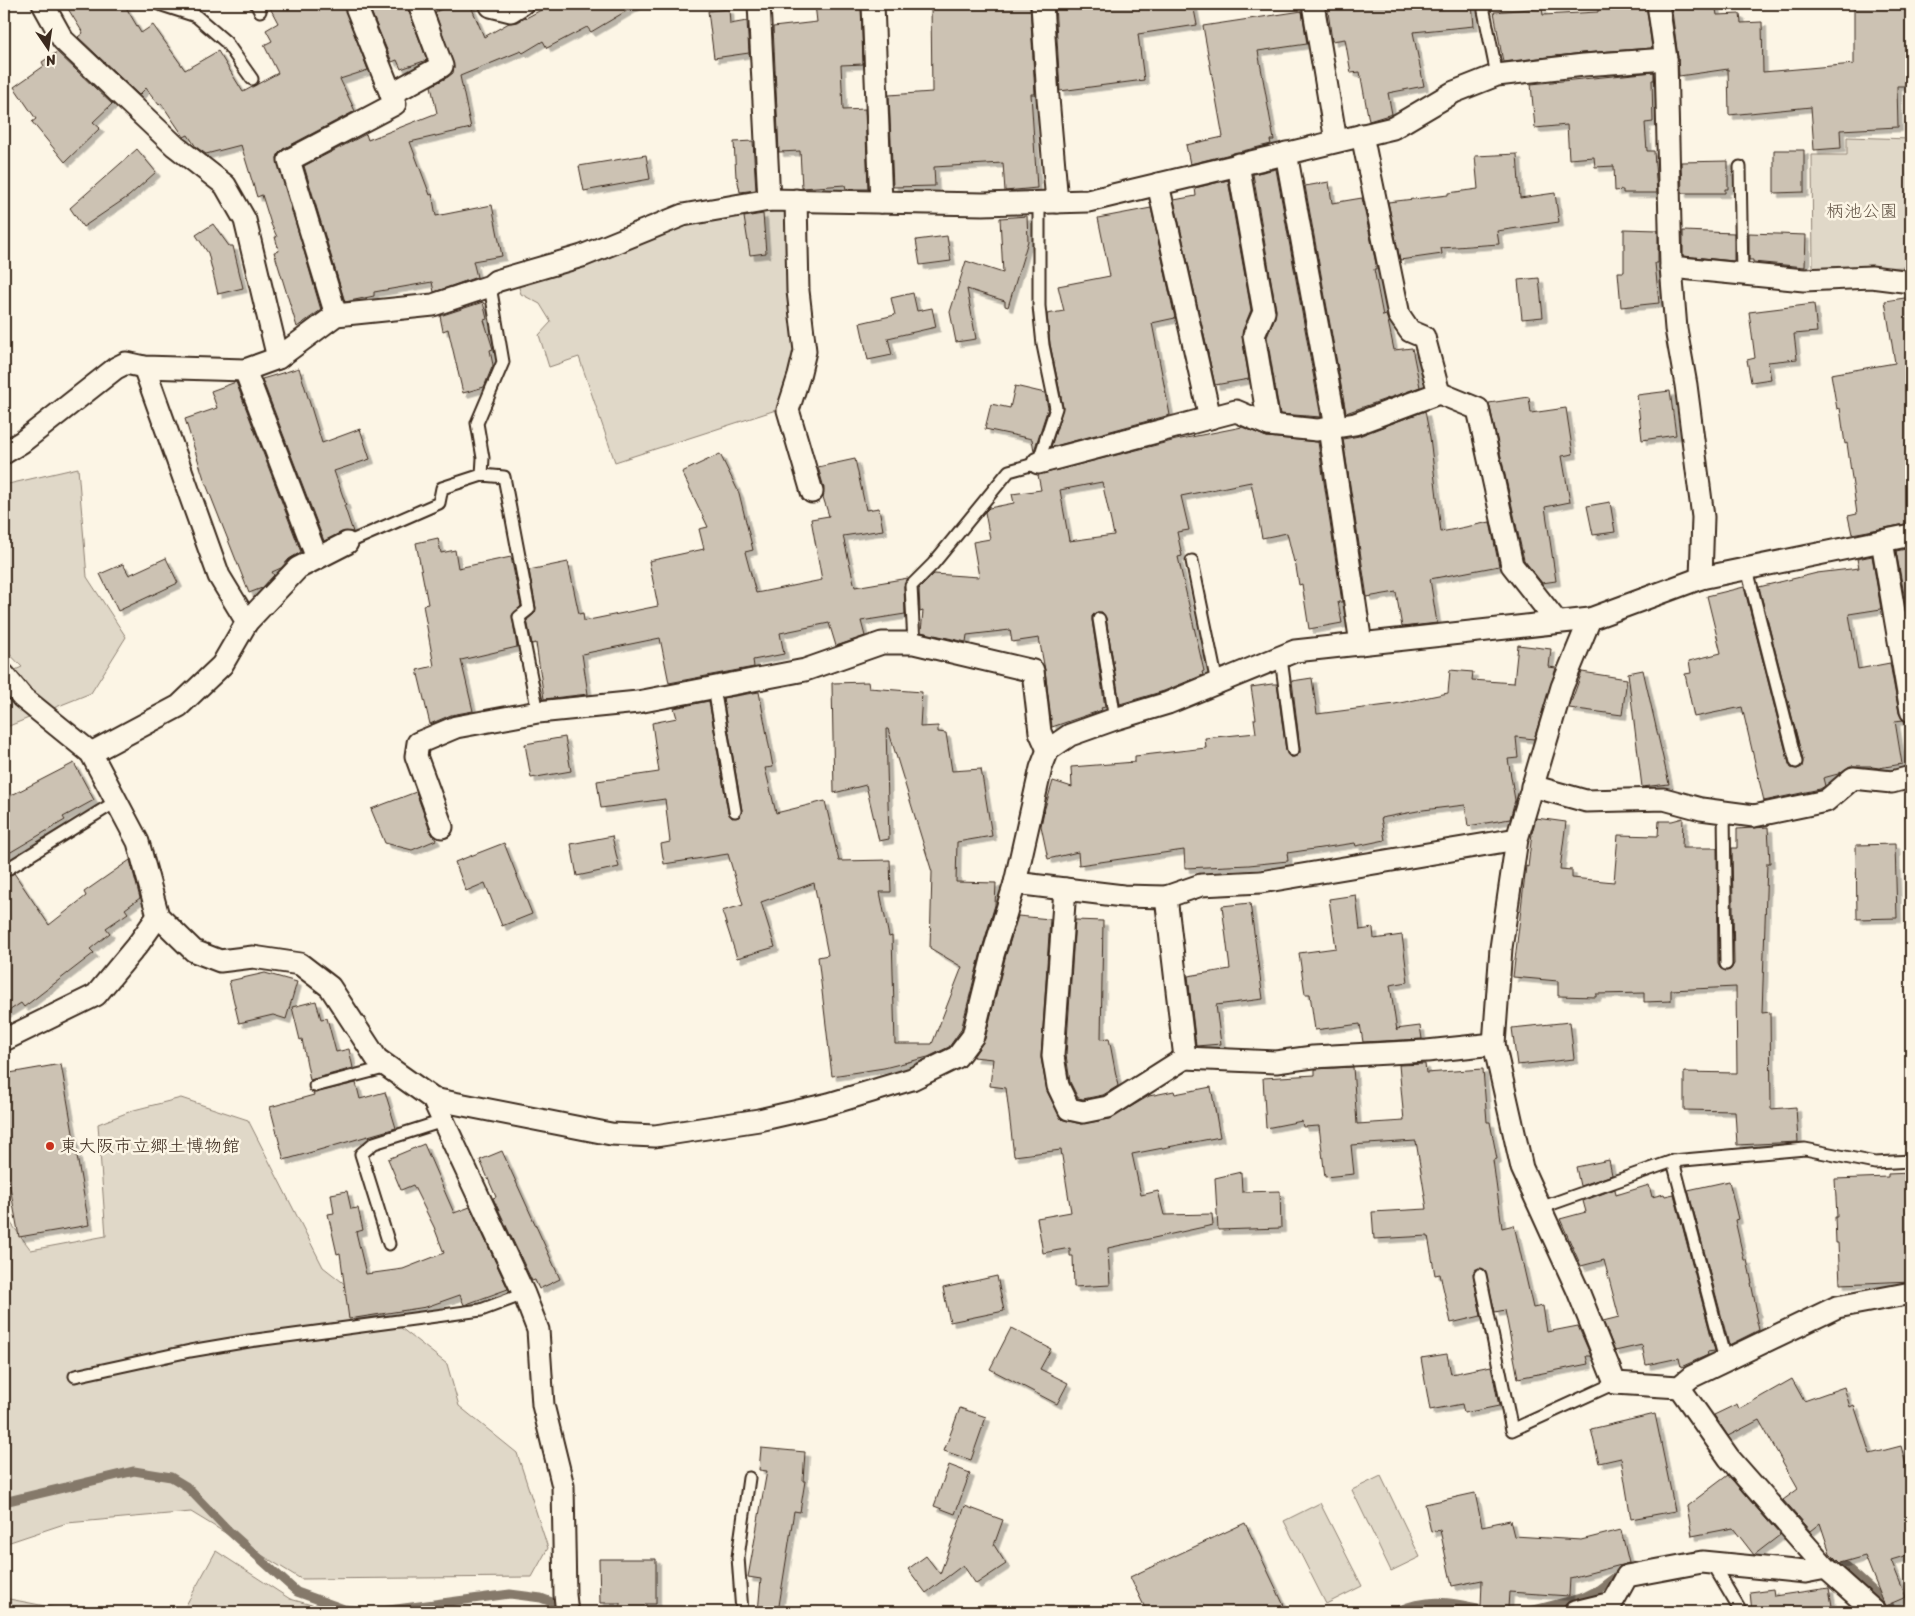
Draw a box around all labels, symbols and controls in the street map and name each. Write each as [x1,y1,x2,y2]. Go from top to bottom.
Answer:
north arrow [22,22,72,72]
text: N [43,47,59,74]
park label: 柄池公園 [1826,195,1898,227]
place label: 東大阪市立郷土博物館 [60,1130,240,1162]
marker: 東大阪市立郷土博物館 [44,1140,56,1152]

